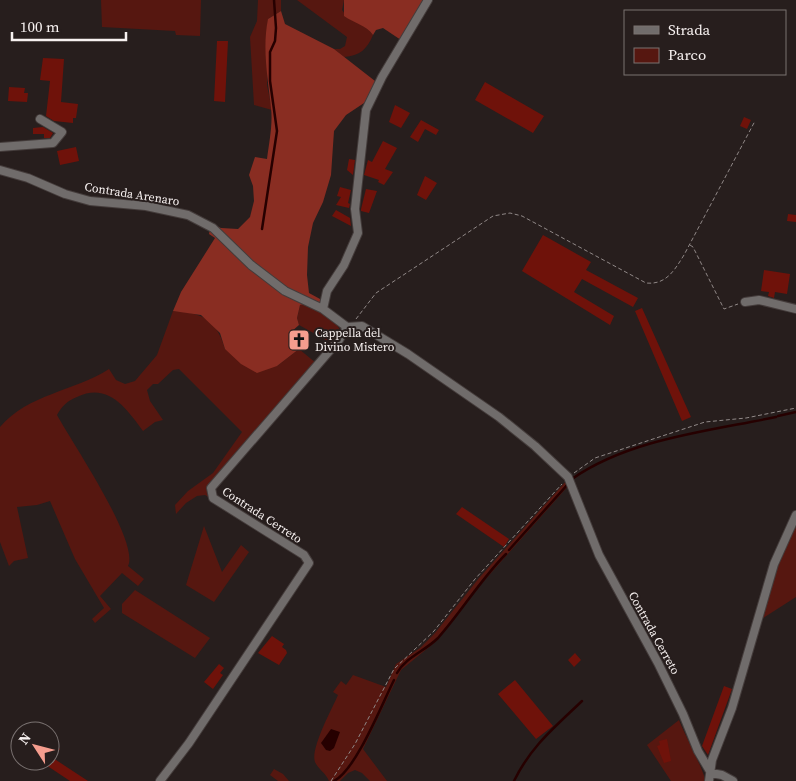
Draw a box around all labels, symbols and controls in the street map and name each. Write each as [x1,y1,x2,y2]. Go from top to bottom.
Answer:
scale bar [12,10,126,42]
legend [624,10,786,75]
text: 100 m [20,16,60,37]
text: Strada [668,19,711,40]
text: Parco [668,44,706,65]
street label: Contrada Arenaro [83,179,181,209]
place label: Cappella del Divino Mistero [315,325,395,355]
church icon: Cappella del Divino Mistero [287,328,311,352]
street label: Contrada Cerreto [219,483,305,547]
street label: Contrada Cerreto [625,589,684,678]
north arrow [10,721,60,771]
text: N [13,728,36,748]

